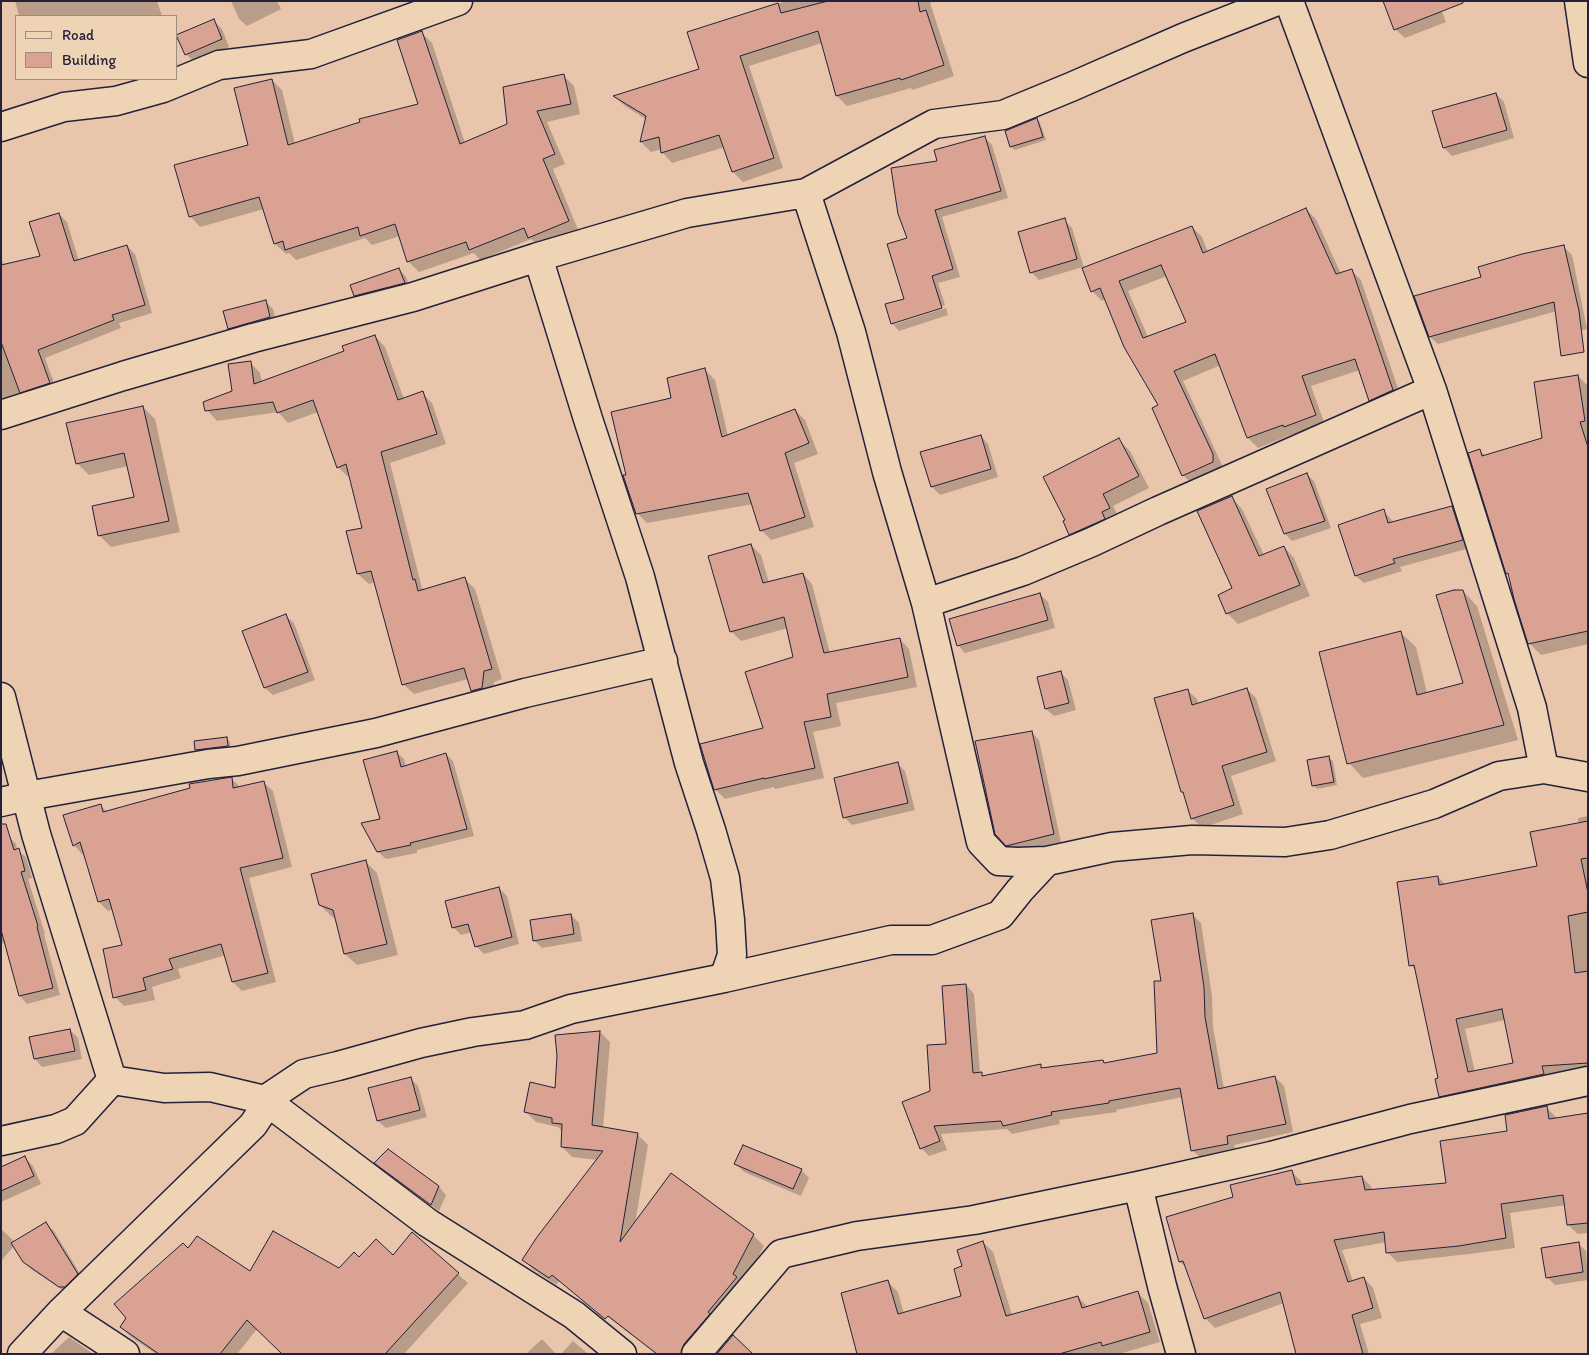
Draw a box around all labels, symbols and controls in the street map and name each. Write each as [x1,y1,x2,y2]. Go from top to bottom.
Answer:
legend [15,15,178,80]
text: Road [62,26,94,44]
text: Building [62,51,116,69]

